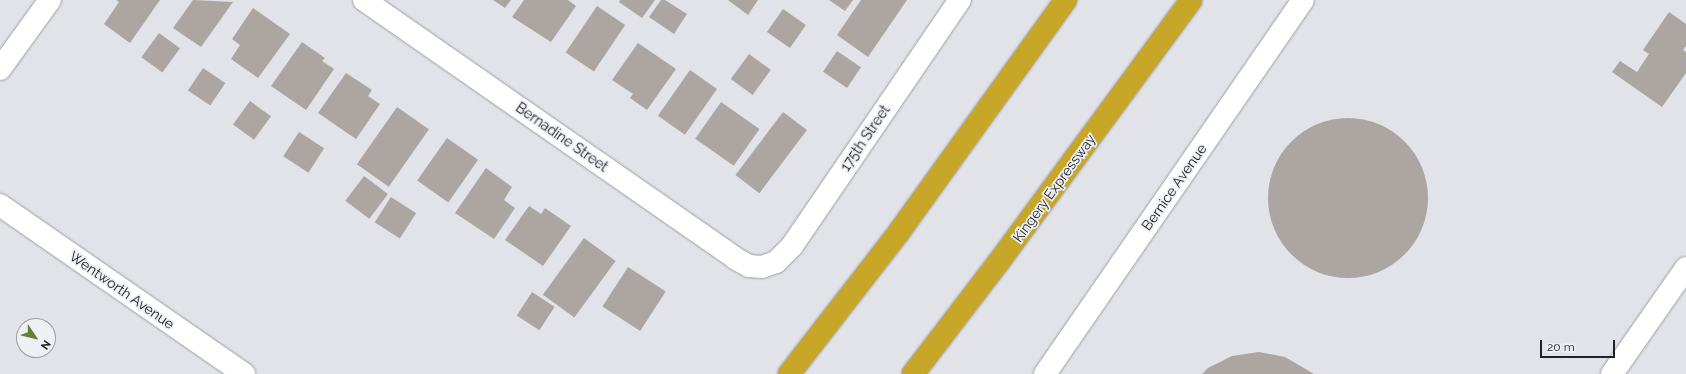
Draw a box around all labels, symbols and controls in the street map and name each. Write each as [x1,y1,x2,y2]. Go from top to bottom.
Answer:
street label: Bernadine Street [513,99,611,175]
street label: 175th Street [837,102,893,174]
street label: Kingery Expressway [1009,131,1099,245]
street label: Bernice Avenue [1138,140,1210,234]
street label: Wentworth Avenue [66,247,178,333]
north arrow [16,318,56,358]
scale bar [1542,332,1617,358]
text: N [38,337,53,352]
text: 20 m [1547,340,1575,354]

